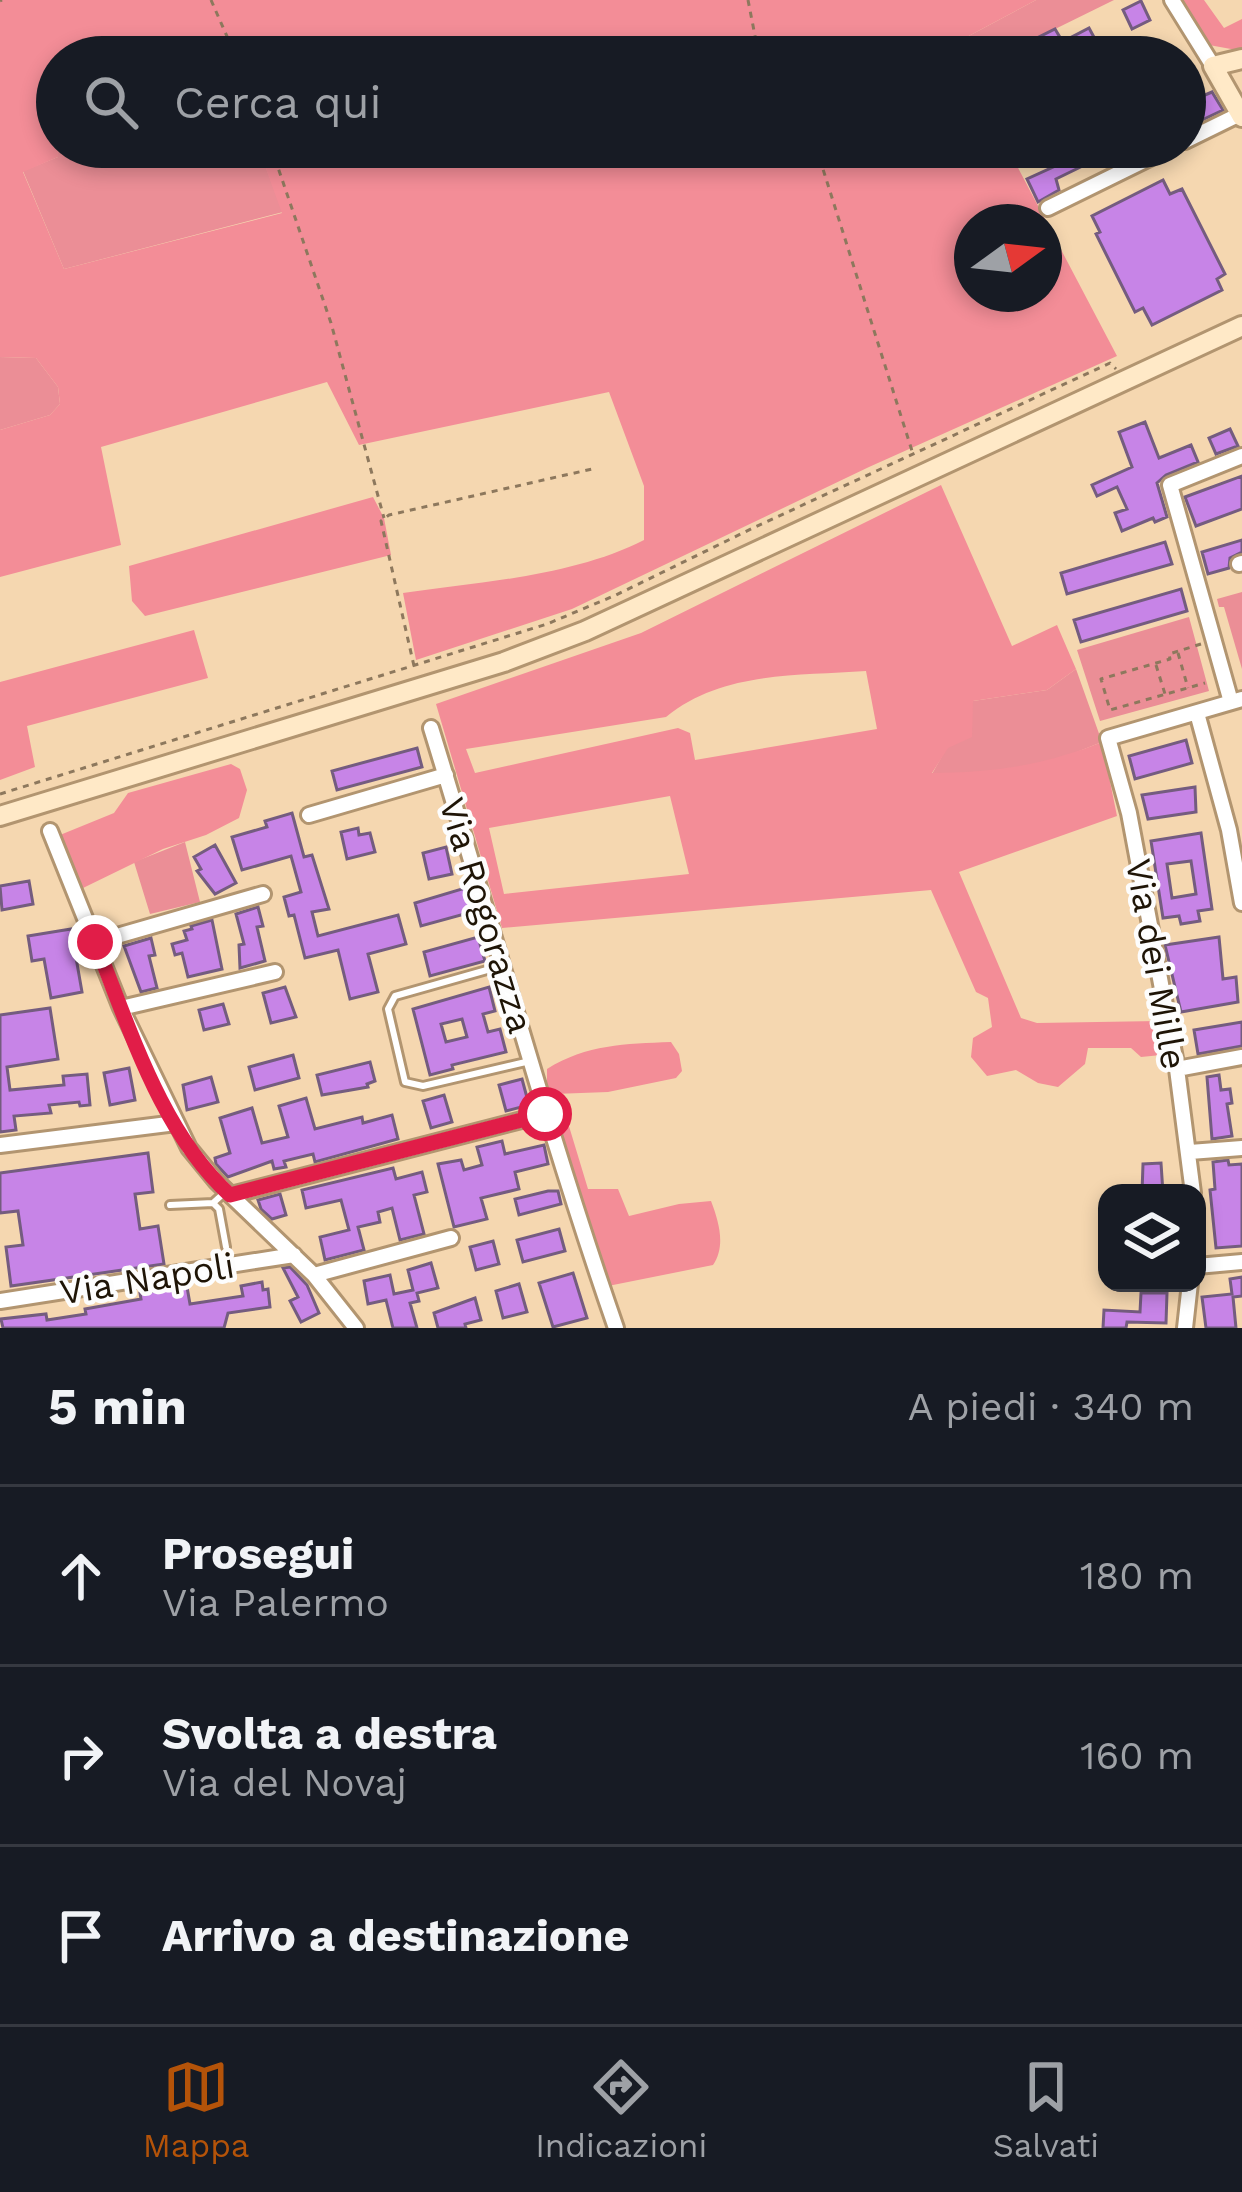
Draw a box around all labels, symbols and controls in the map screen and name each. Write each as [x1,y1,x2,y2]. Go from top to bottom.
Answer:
search box [36,36,1206,168]
icon: search [78,69,144,135]
text: Cerca qui [174,76,381,129]
north arrow [954,204,1062,312]
street label: Via Rogorazza [430,793,542,1038]
street label: Via dei Mille [1117,856,1195,1073]
route end [68,915,122,969]
route start [518,1087,572,1141]
map controls [1098,1184,1206,1292]
button: layers [1098,1184,1206,1292]
street label: Via Napoli [57,1244,237,1314]
text: 5 min [48,1377,187,1436]
text: A piedi · 340 m [908,1384,1194,1429]
text: Prosegui [162,1527,354,1580]
icon: ahead [48,1543,114,1609]
text: 180 m [1080,1553,1194,1598]
text: Via Palermo [162,1580,389,1625]
text: Svolta a destra [162,1707,497,1760]
icon: right [48,1723,114,1789]
text: 160 m [1080,1733,1194,1778]
text: Via del Novaj [162,1760,407,1805]
icon: arrive [48,1903,114,1969]
text: Arrivo a destinazione [162,1909,630,1962]
tab: Mappa [143,2054,250,2165]
tab: Indicazioni [535,2054,707,2165]
tab: Salvati [993,2054,1099,2165]

